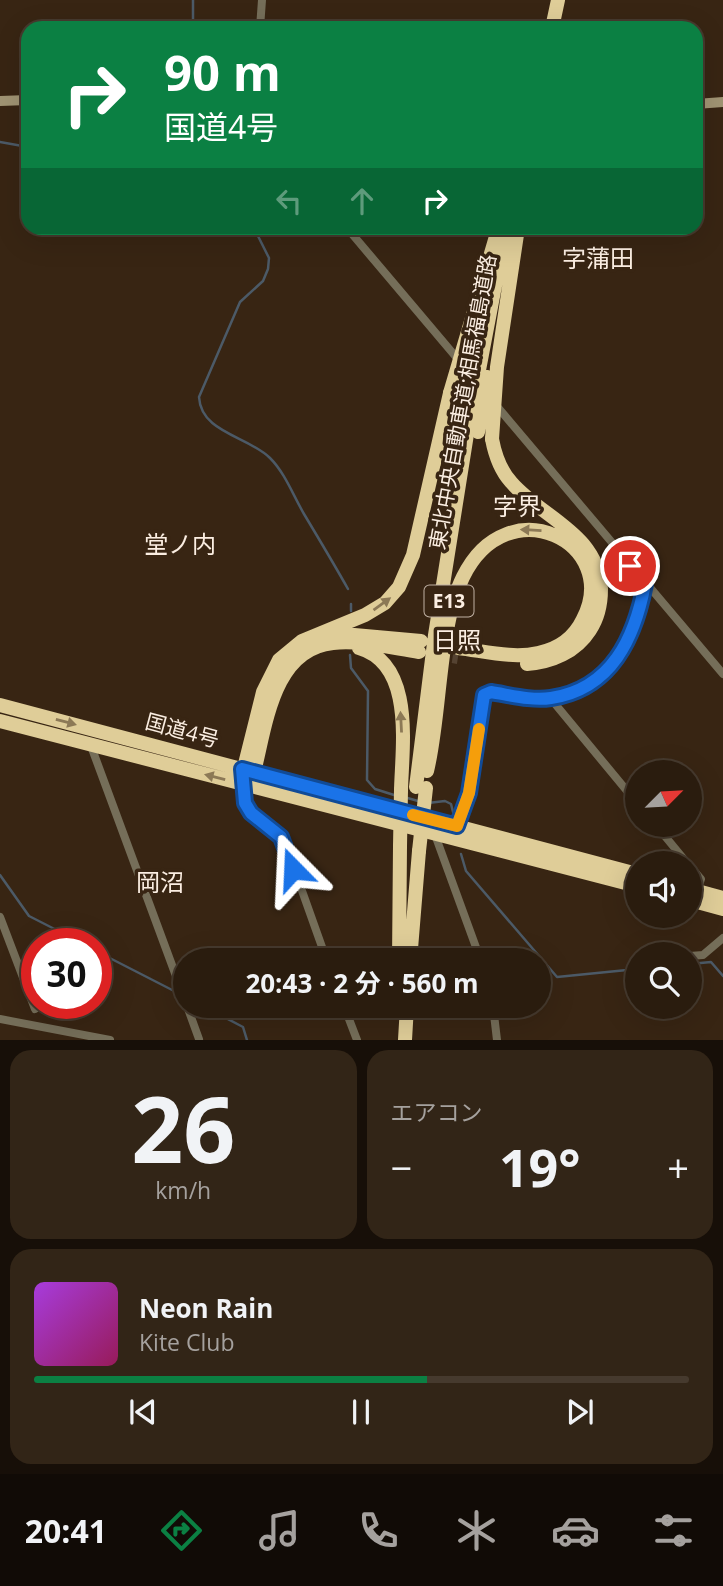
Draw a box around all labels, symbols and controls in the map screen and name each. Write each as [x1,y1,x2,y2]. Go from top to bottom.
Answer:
text: 90 m [164,39,281,105]
icon: right [49,49,140,140]
text: 国道4号 [164,105,278,148]
icon: left [270,182,308,220]
icon: ahead [343,182,381,220]
icon: right [416,182,454,220]
district label: 字蒲田 [562,241,634,274]
street label: 東北中央自動車道;相馬福島道路 [422,252,502,552]
district label: 字界 [493,489,541,522]
one-way arrow [520,524,542,535]
district label: 堂ノ内 [144,527,216,560]
pin [600,536,660,596]
icon: arrive [611,547,649,585]
road number: E13 [424,586,474,616]
one-way arrow [373,597,391,611]
district label: 日照 [433,623,481,656]
street label: 国道4号 [142,707,222,753]
one-way arrow [396,711,407,733]
one-way arrow [56,718,77,728]
north arrow [625,760,702,836]
map controls [625,760,702,1019]
one-way arrow [204,771,226,782]
position arrow [256,832,330,906]
button: sound [625,851,702,928]
district label: 岡沼 [136,865,184,898]
speed limit sign: 30 [21,928,112,1019]
button: search [625,942,702,1019]
text: 20:43 · 2 分 · 560 m [245,965,479,1001]
text: 26 [131,1066,235,1190]
text: エアコン [391,1096,483,1128]
text: 19° [499,1131,581,1202]
text: − [391,1141,412,1193]
text: + [667,1141,689,1193]
text: km/h [155,1174,211,1206]
text: Neon Rain [139,1290,273,1326]
text: Kite Club [139,1326,234,1358]
icon: previous [124,1393,162,1431]
icon: pause [342,1393,380,1431]
icon: next [561,1393,599,1431]
icon: directions [157,1506,206,1555]
icon: music [255,1506,304,1555]
icon: phone [354,1506,403,1555]
icon: climate [452,1506,501,1555]
icon: car [551,1506,600,1555]
icon: filters [649,1506,698,1555]
text: 20:41 [25,1509,107,1552]

